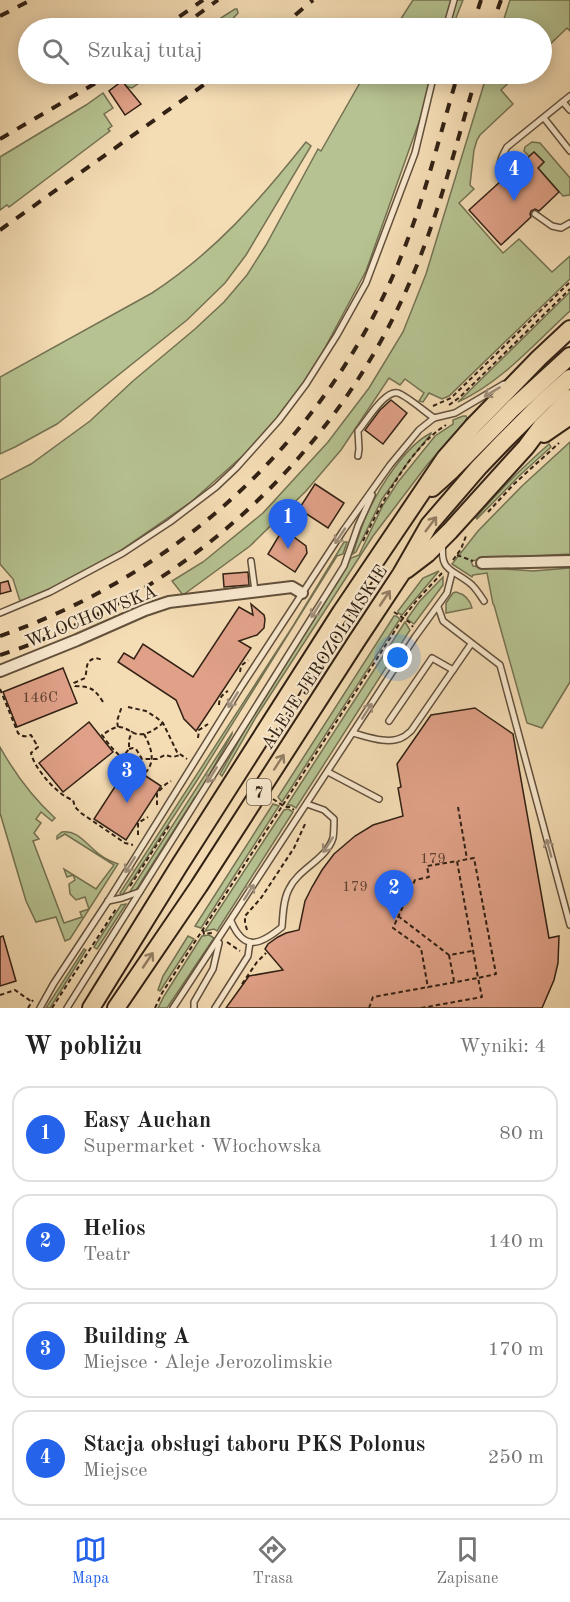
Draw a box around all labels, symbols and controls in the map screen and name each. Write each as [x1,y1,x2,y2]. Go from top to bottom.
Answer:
search box [18,18,552,84]
icon: search [39,35,72,68]
text: Szukaj tutaj [87,40,203,62]
pin: 4 [494,152,534,201]
one-way arrow [484,386,501,398]
pin: 1 [268,500,308,549]
one-way arrow [424,517,437,533]
one-way arrow [333,528,346,545]
street label: ALEJE JEROZOLIMSKIE [258,562,391,753]
street label: WŁOCHOWSKA [23,582,160,651]
one-way arrow [379,590,391,607]
one-way arrow [310,601,322,618]
your location [383,643,412,672]
house number: 146C [22,691,58,706]
one-way arrow [227,691,239,708]
one-way arrow [362,703,374,720]
pin: 3 [108,754,146,803]
one-way arrow [273,754,285,771]
one-way arrow [206,766,218,783]
road number: 7 [247,779,271,805]
one-way arrow [321,836,333,853]
one-way arrow [543,839,555,858]
house number: 179 [420,852,446,867]
one-way arrow [124,857,137,874]
pin: 2 [374,870,414,920]
house number: 179 [342,880,368,895]
one-way arrow [244,884,256,901]
one-way arrow [142,951,155,968]
text: W pobliżu [24,1034,142,1060]
text: Wyniki: 4 [459,1037,546,1057]
text: Easy Auchan [83,1110,211,1132]
text: 1 [40,1124,51,1144]
text: 80 m [499,1124,544,1144]
text: Supermarket · Włochowska [83,1137,322,1157]
text: Helios [83,1218,145,1240]
text: 2 [40,1232,51,1252]
text: 140 m [488,1232,544,1252]
text: Teatr [83,1245,130,1265]
text: Building A [83,1326,190,1348]
text: 3 [40,1340,51,1360]
text: 170 m [488,1340,544,1360]
text: Miejsce · Aleje Jerozolimskie [83,1353,332,1373]
text: Stacja obsługi taboru PKS Polonus [83,1434,425,1456]
text: 4 [40,1448,51,1468]
text: 250 m [488,1448,544,1468]
text: Miejsce [83,1461,147,1481]
tab: Mapa [72,1533,109,1589]
tab: Trasa [252,1533,293,1589]
tab: Zapisane [437,1533,498,1589]

